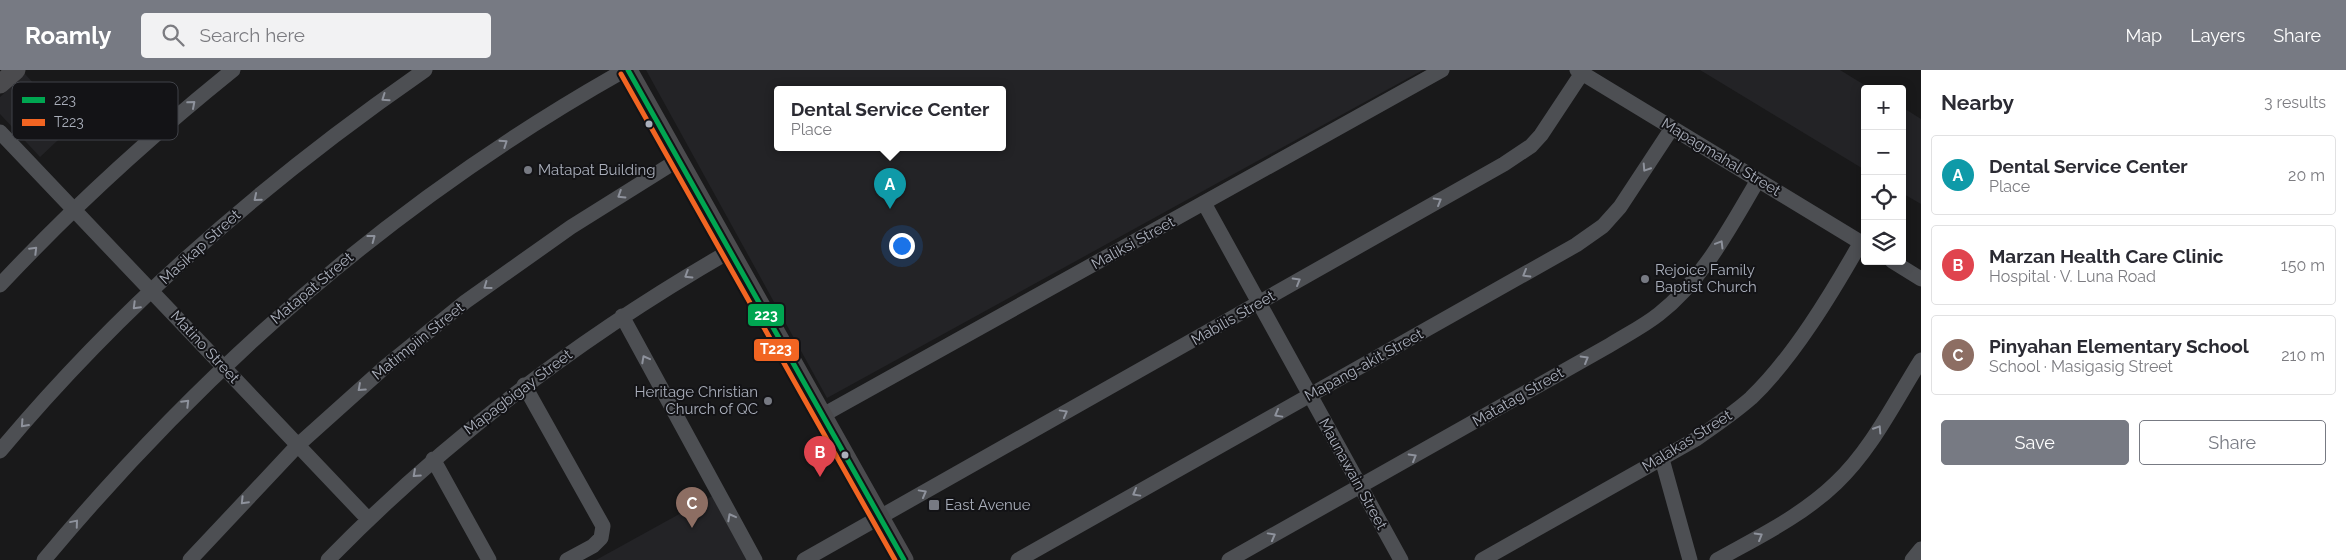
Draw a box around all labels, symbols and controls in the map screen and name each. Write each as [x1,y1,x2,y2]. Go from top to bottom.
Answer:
search box [141,13,491,58]
text: Roamly [25,21,111,50]
icon: search [159,21,187,49]
text: Search here [199,24,305,46]
text: Map [2126,25,2162,46]
text: Layers [2190,25,2245,46]
text: Share [2273,25,2321,46]
legend [12,82,178,140]
map controls [1861,85,1906,265]
button: + [1861,85,1906,130]
popup [774,86,1006,151]
text: Nearby [1941,90,2014,115]
text: 223 [54,92,76,108]
one-way arrow [381,92,391,101]
text: 3 results [2264,93,2326,112]
text: Dental Service Center [791,98,989,120]
one-way arrow [186,101,195,110]
text: T223 [54,114,84,130]
street label: Mapagmahal Street [1658,114,1784,200]
unlabelled marker [644,119,654,129]
text: Place [791,120,832,139]
button: − [1861,130,1906,175]
one-way arrow [499,140,508,149]
text: Dental Service Center [1989,155,2188,177]
place label: Matapat Building [538,161,655,179]
one-way arrow [1642,163,1652,172]
marker: Matapat Building [522,164,534,176]
text: A [1953,166,1963,185]
text: 20 m [2288,166,2325,185]
pin: A [874,168,906,209]
button: locate [1861,175,1906,220]
text: Place [1989,177,2030,196]
one-way arrow [618,189,627,198]
one-way arrow [253,192,262,201]
one-way arrow [1433,198,1442,208]
street label: Masikap Street [156,206,244,288]
street label: Maliksi Street [1088,213,1178,273]
button: layers [1861,220,1906,265]
your location [889,233,915,259]
one-way arrow [366,235,375,243]
one-way arrow [1714,240,1724,249]
text: Marzan Health Care Clinic [1989,245,2223,267]
one-way arrow [28,247,37,256]
street label: Matapat Street [267,248,357,328]
text: B [1953,256,1963,275]
text: 150 m [2281,256,2325,275]
place label: Rejoice Family Baptist Church [1655,261,1757,296]
one-way arrow [1523,267,1532,277]
text: Hospital · V. Luna Road [1989,267,2156,286]
one-way arrow [684,269,693,279]
marker: Rejoice Family Baptist Church [1639,273,1651,285]
one-way arrow [1292,278,1301,288]
one-way arrow [483,280,493,289]
street label: Mabilis Street [1188,287,1278,349]
street label: Matimpiin Street [368,298,468,384]
one-way arrow [133,300,142,309]
line badge: 223 [747,303,785,327]
street label: Matino Street [167,307,243,387]
text: 223 [754,307,778,323]
street label: Mapang-akit Street [1302,325,1426,405]
text: Pinyahan Elementary School [1989,335,2249,357]
line badge: T223 [753,338,800,362]
text: T223 [760,341,792,357]
street label: Mapagbigay Street [460,345,576,439]
text: C [1953,346,1963,365]
text: 210 m [2281,346,2325,365]
one-way arrow [641,355,651,364]
one-way arrow [1580,355,1589,365]
text: School · Masigasig Street [1989,357,2173,376]
street label: Matatag Street [1469,364,1567,430]
one-way arrow [357,382,366,391]
place label: Heritage Christian Church of QC [635,383,758,418]
marker: Heritage Christian Church of QC [762,395,774,407]
one-way arrow [180,400,189,409]
street label: Malakas Street [1639,406,1735,476]
one-way arrow [1274,408,1283,418]
one-way arrow [1059,410,1068,420]
street label: Maunawain Street [1315,415,1391,533]
one-way arrow [21,418,30,427]
button: Save [1941,420,2129,465]
button: Share [2139,420,2326,465]
one-way arrow [1872,425,1882,434]
pin: B [804,436,836,477]
unlabelled marker [840,450,850,460]
one-way arrow [1408,453,1417,463]
one-way arrow [413,469,422,478]
pin: C [676,487,708,528]
one-way arrow [1133,487,1142,497]
one-way arrow [917,490,926,500]
one-way arrow [241,496,250,505]
place label: East Avenue [945,496,1031,514]
marker: East Avenue [927,498,941,512]
one-way arrow [727,514,737,523]
one-way arrow [70,519,79,528]
one-way arrow [1266,532,1275,542]
one-way arrow [1754,532,1763,542]

